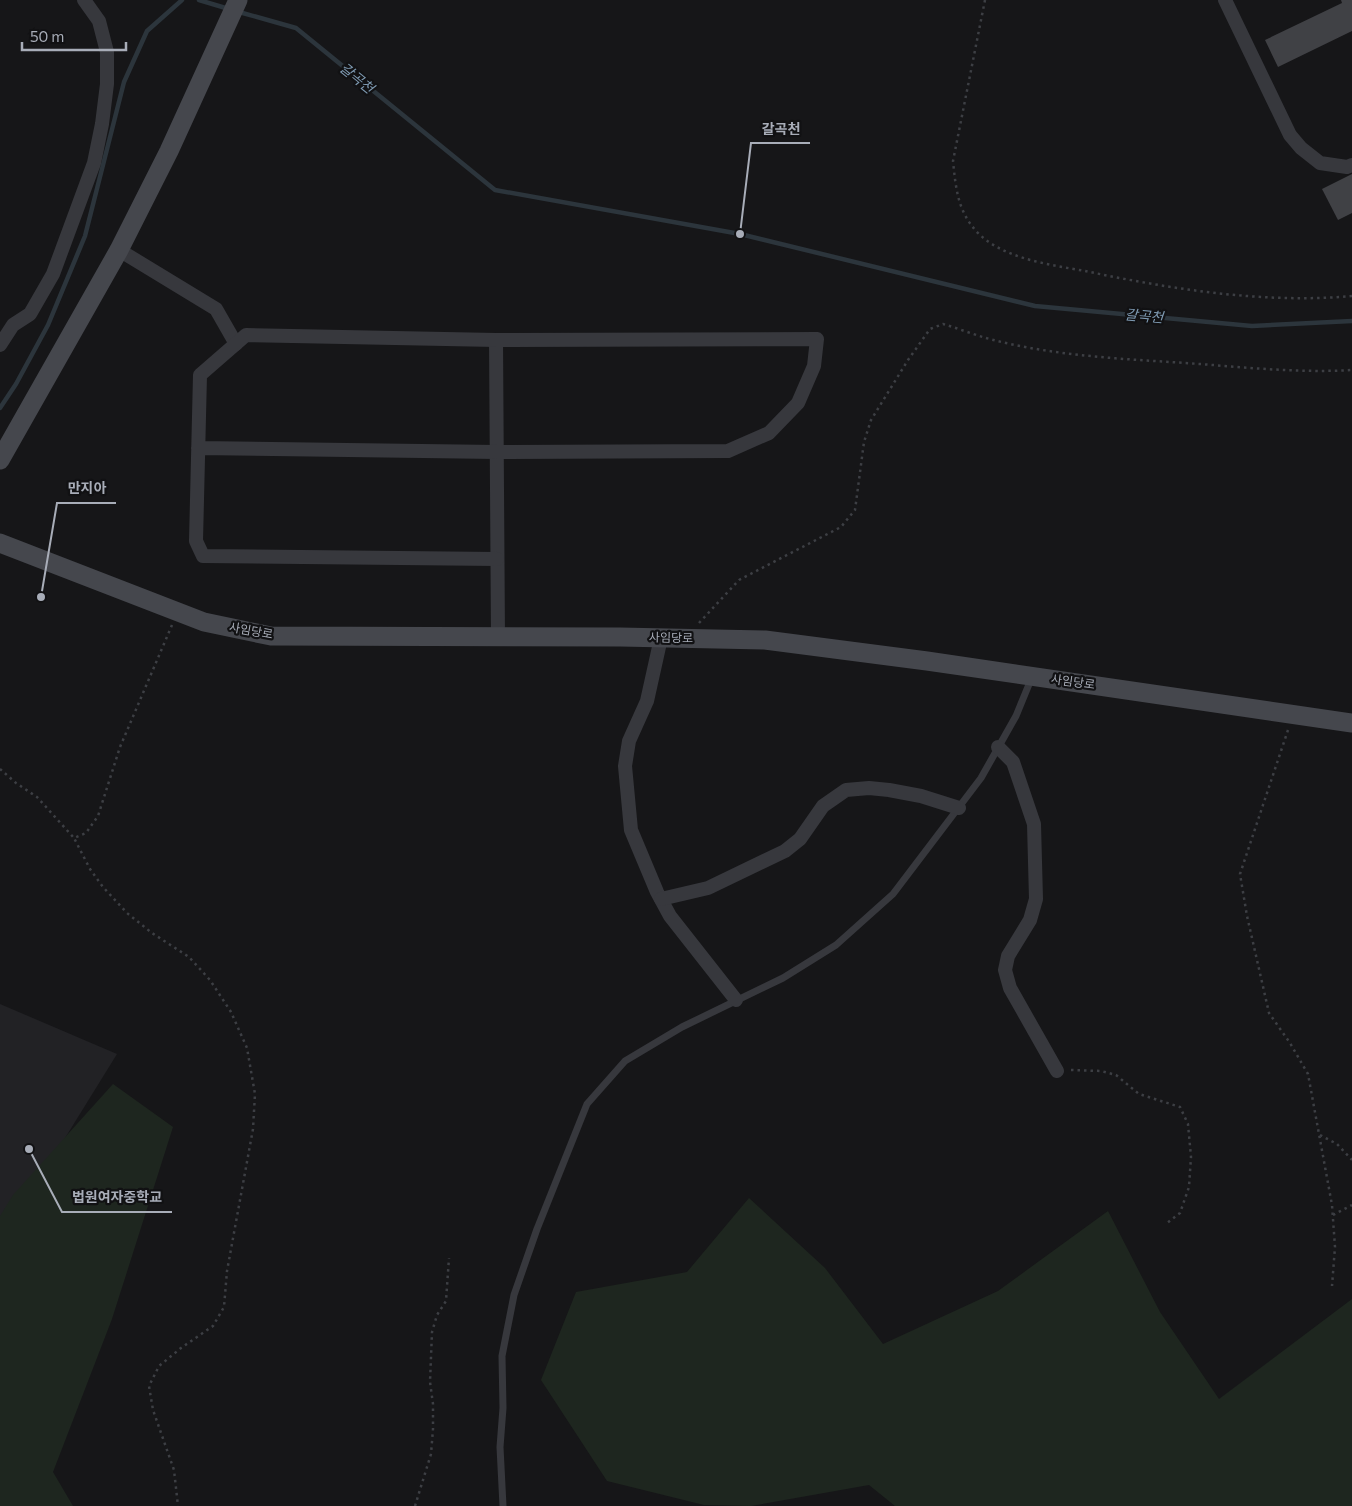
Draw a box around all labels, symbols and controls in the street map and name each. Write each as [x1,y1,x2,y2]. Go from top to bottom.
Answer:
scale bar [22,20,126,52]
text: 50 m [30,27,64,45]
water label: 갈곡천 [337,59,379,97]
callout: 갈곡천 [751,114,810,143]
text: 갈곡천 [762,120,800,137]
water label: 갈곡천 [1124,305,1165,326]
callout: 만지아 [57,474,116,503]
text: 만지아 [68,479,106,496]
street label: 사임당로 [228,619,274,641]
street label: 사임당로 [649,630,693,644]
street label: 사임당로 [1050,671,1096,691]
callout: 법원여자중학교 [62,1183,172,1212]
text: 법원여자중학교 [72,1188,162,1205]

